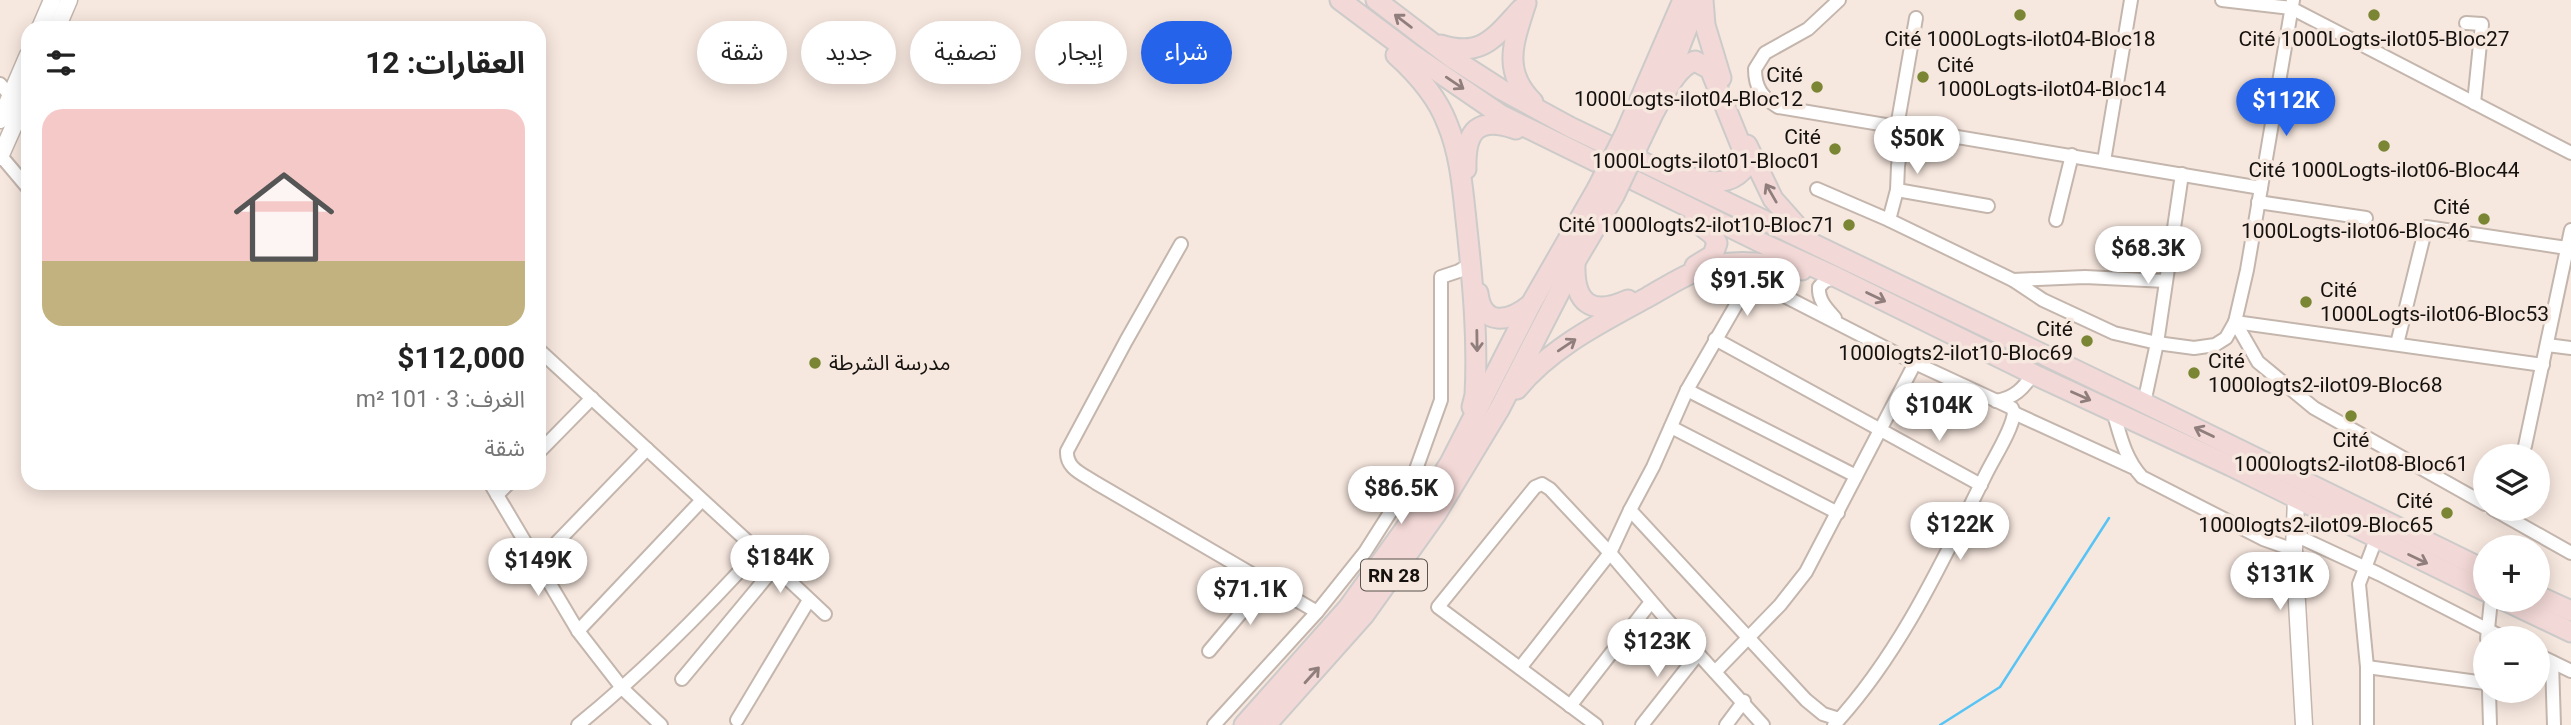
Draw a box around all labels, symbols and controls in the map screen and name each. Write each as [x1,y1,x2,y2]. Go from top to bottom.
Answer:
marker: Cité 1000Logts-ilot04-Bloc18 [2012,7,2028,23]
marker: Cité 1000Logts-ilot05-Bloc27 [2366,7,2382,23]
one-way arrow [1394,13,1413,28]
chip: شقة [697,21,787,84]
chip: جديد [801,21,896,84]
chip: تصفية [910,21,1021,84]
chip: إيجار [1035,21,1127,84]
chip: شراء [1141,21,1232,84]
place label: Cité 1000Logts-ilot04-Bloc18 [1884,27,2156,51]
place label: Cité 1000Logts-ilot05-Bloc27 [2238,27,2510,51]
icon: filters [42,44,80,82]
text: العقارات: 12 [365,45,525,80]
place label: Cité 1000Logts-ilot04-Bloc14 [1937,53,2166,101]
place label: Cité 1000Logts-ilot04-Bloc12 [1574,63,1803,111]
marker: Cité 1000Logts-ilot04-Bloc14 [1915,69,1931,85]
one-way arrow [1445,76,1464,91]
pin: $112K [2237,78,2335,138]
marker: Cité 1000Logts-ilot04-Bloc12 [1809,79,1825,95]
text: $112K [2252,87,2320,114]
pin: $50K [1876,116,1958,176]
place label: Cité 1000Logts-ilot01-Bloc01 [1592,125,1821,173]
text: $50K [1890,125,1944,152]
marker: Cité 1000Logts-ilot06-Bloc44 [2376,138,2392,154]
marker: Cité 1000Logts-ilot01-Bloc01 [1827,141,1843,157]
icon: home [221,154,347,280]
place label: Cité 1000Logts-ilot06-Bloc44 [2248,158,2520,182]
one-way arrow [1764,183,1778,203]
place label: Cité 1000Logts-ilot06-Bloc46 [2241,195,2470,243]
marker: Cité 1000Logts-ilot06-Bloc46 [2476,211,2492,227]
place label: Cité 1000logts2-ilot10-Bloc71 [1558,213,1835,237]
marker: Cité 1000logts2-ilot10-Bloc71 [1841,217,1857,233]
pin: $68.3K [2091,226,2205,286]
text: $68.3K [2111,235,2185,262]
pin: $91.5K [1690,258,1804,318]
text: $91.5K [1710,267,1784,294]
place label: Cité 1000Logts-ilot06-Bloc53 [2320,278,2549,326]
one-way arrow [1865,290,1886,304]
marker: Cité 1000Logts-ilot06-Bloc53 [2298,294,2314,310]
place label: Cité 1000logts2-ilot10-Bloc69 [1838,317,2073,365]
one-way arrow [1470,329,1484,352]
marker: Cité 1000logts2-ilot10-Bloc69 [2079,333,2095,349]
one-way arrow [1557,338,1576,352]
text: $112,000 [397,340,525,375]
place label: Cité 1000logts2-ilot09-Bloc68 [2208,349,2443,397]
place label: مدرسة الشرطة [829,351,951,375]
marker: مدرسة الشرطة [807,355,823,371]
marker: Cité 1000logts2-ilot09-Bloc68 [2186,365,2202,381]
pin: $104K [1890,384,1988,443]
text: الغرف: 3 · 101 m² [356,386,525,413]
one-way arrow [2069,390,2091,403]
text: $104K [1905,392,1973,419]
marker: Cité 1000logts2-ilot08-Bloc61 [2343,408,2359,424]
one-way arrow [2194,425,2215,438]
place label: Cité 1000logts2-ilot08-Bloc61 [2234,428,2468,476]
text: شقة [484,435,525,462]
map controls [2473,444,2550,703]
button: layers [2473,444,2550,521]
pin: $86.5K [1344,466,1458,526]
text: $86.5K [1364,475,1438,502]
place label: Cité 1000logts2-ilot09-Bloc65 [2198,489,2433,537]
pin: $122K [1911,503,2009,562]
marker: Cité 1000logts2-ilot09-Bloc65 [2439,505,2455,521]
text: $122K [1926,511,1994,538]
button: + [2473,535,2550,612]
pin: $184K [731,536,829,595]
pin: $149K [489,538,587,598]
text: $184K [746,544,814,571]
text: $149K [504,547,572,574]
pin: $131K [2231,552,2329,612]
one-way arrow [2407,552,2428,566]
road number: RN 28 [1361,560,1427,590]
text: $131K [2246,561,2314,588]
pin: $71.1K [1193,568,1307,627]
text: $71.1K [1213,576,1287,603]
pin: $123K [1608,620,1706,679]
button: − [2473,626,2550,703]
text: $123K [1623,628,1691,655]
one-way arrow [1304,666,1320,684]

